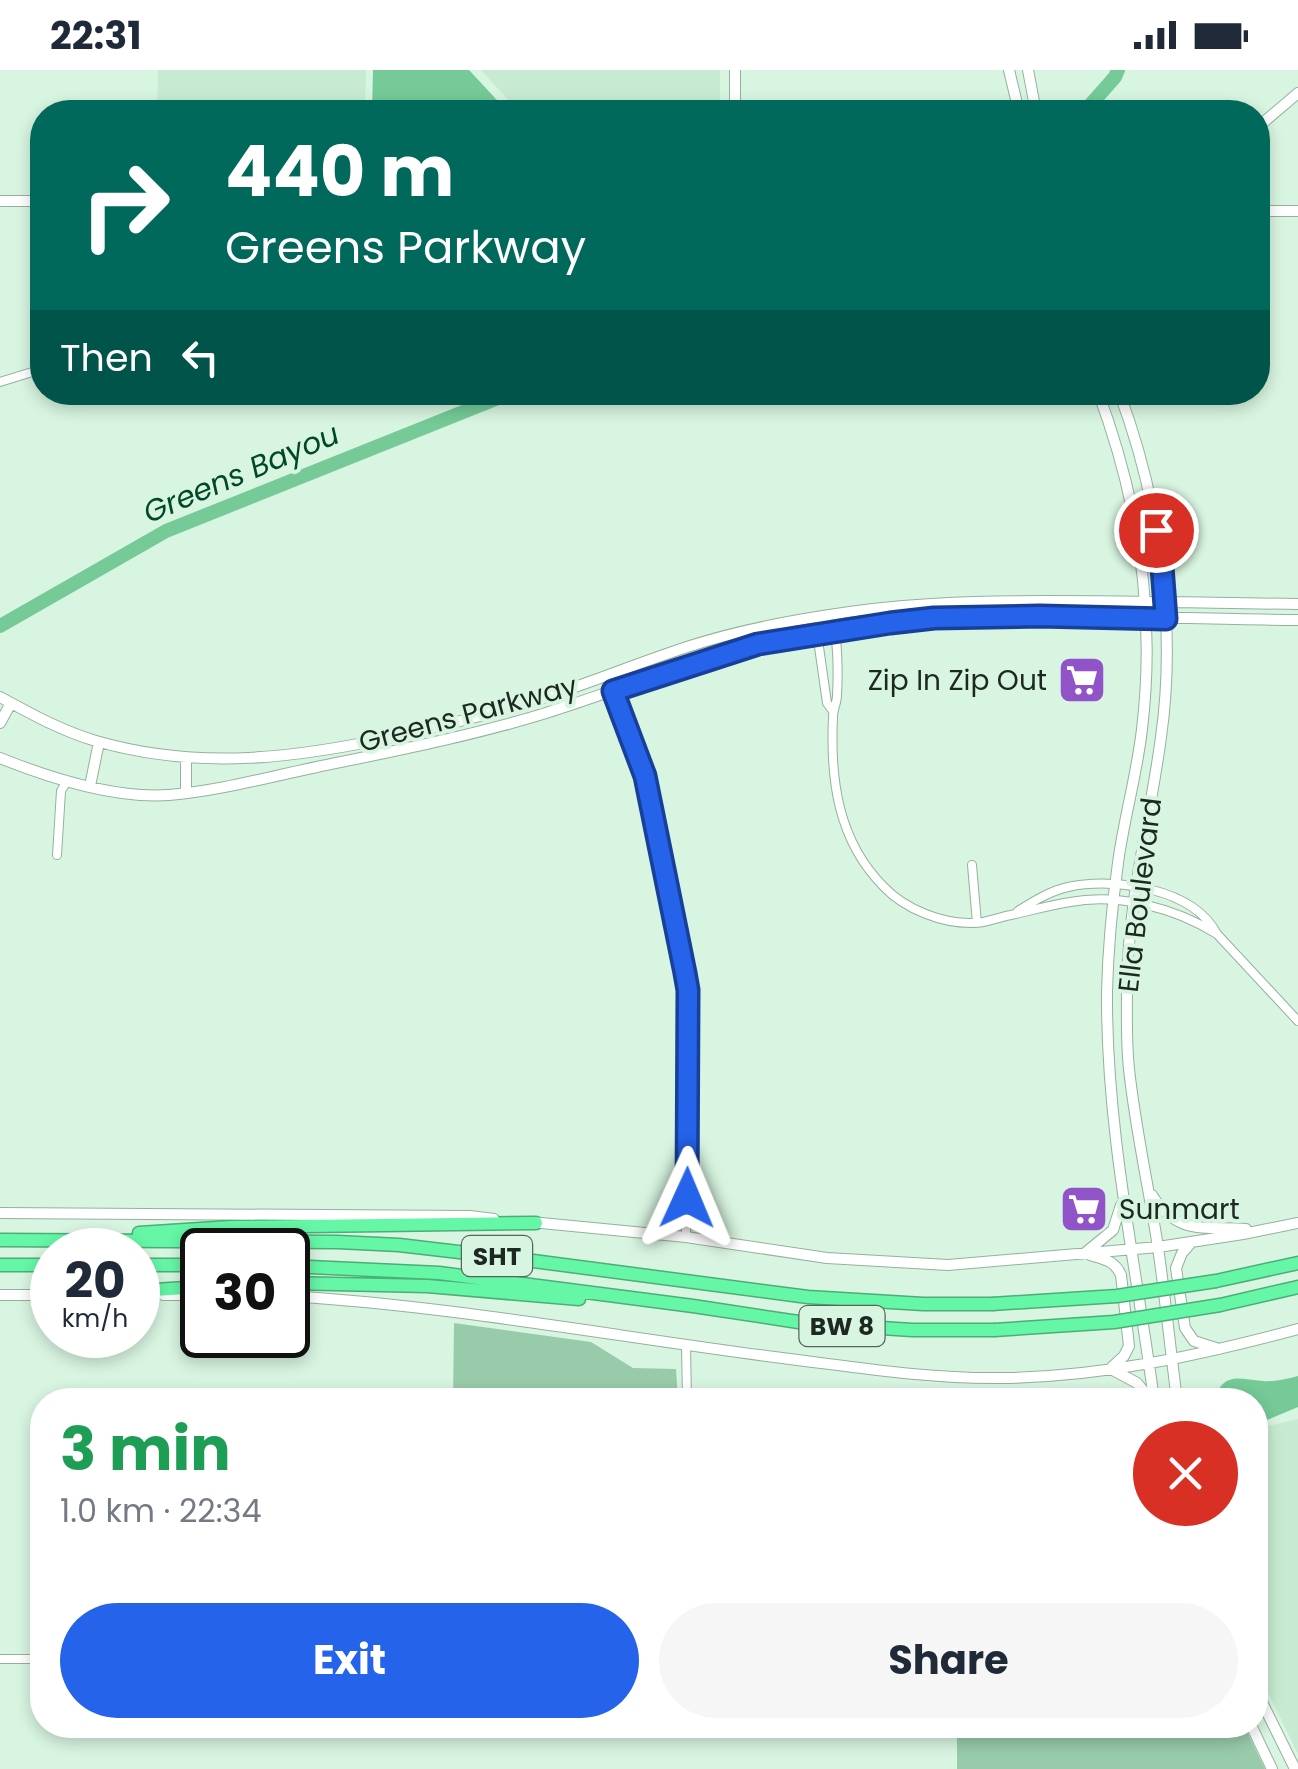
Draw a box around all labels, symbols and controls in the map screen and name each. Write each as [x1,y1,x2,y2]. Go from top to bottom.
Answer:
text: 22:31 [50,9,141,62]
text: 440 m [225,122,454,221]
icon: right [60,140,190,270]
text: Greens Parkway [225,216,586,279]
icon: left [173,330,228,385]
text: Then [60,331,153,384]
water label: Greens Bayou [136,412,346,534]
pin [1114,488,1199,573]
icon: arrive [1129,503,1184,558]
supermarket icon: Zip In Zip Out [1056,654,1108,706]
place label: Zip In Zip Out [868,661,1047,700]
street label: Greens Parkway [354,666,582,762]
street label: Ella Boulevard [1109,795,1171,995]
position arrow [635,1146,739,1250]
supermarket icon: Sunmart [1058,1183,1110,1235]
place label: Sunmart [1119,1190,1240,1229]
speed limit sign: 30 [180,1228,310,1358]
road number: SHT [462,1236,532,1276]
text: 20 [64,1245,126,1316]
text: km/h [62,1301,128,1336]
road number: BW 8 [800,1306,884,1346]
text: 3 min [60,1407,231,1491]
button: close [1133,1421,1238,1526]
text: 1.0 km · 22:34 [60,1488,262,1533]
button: Exit [60,1603,639,1718]
button: Share [659,1603,1238,1718]

